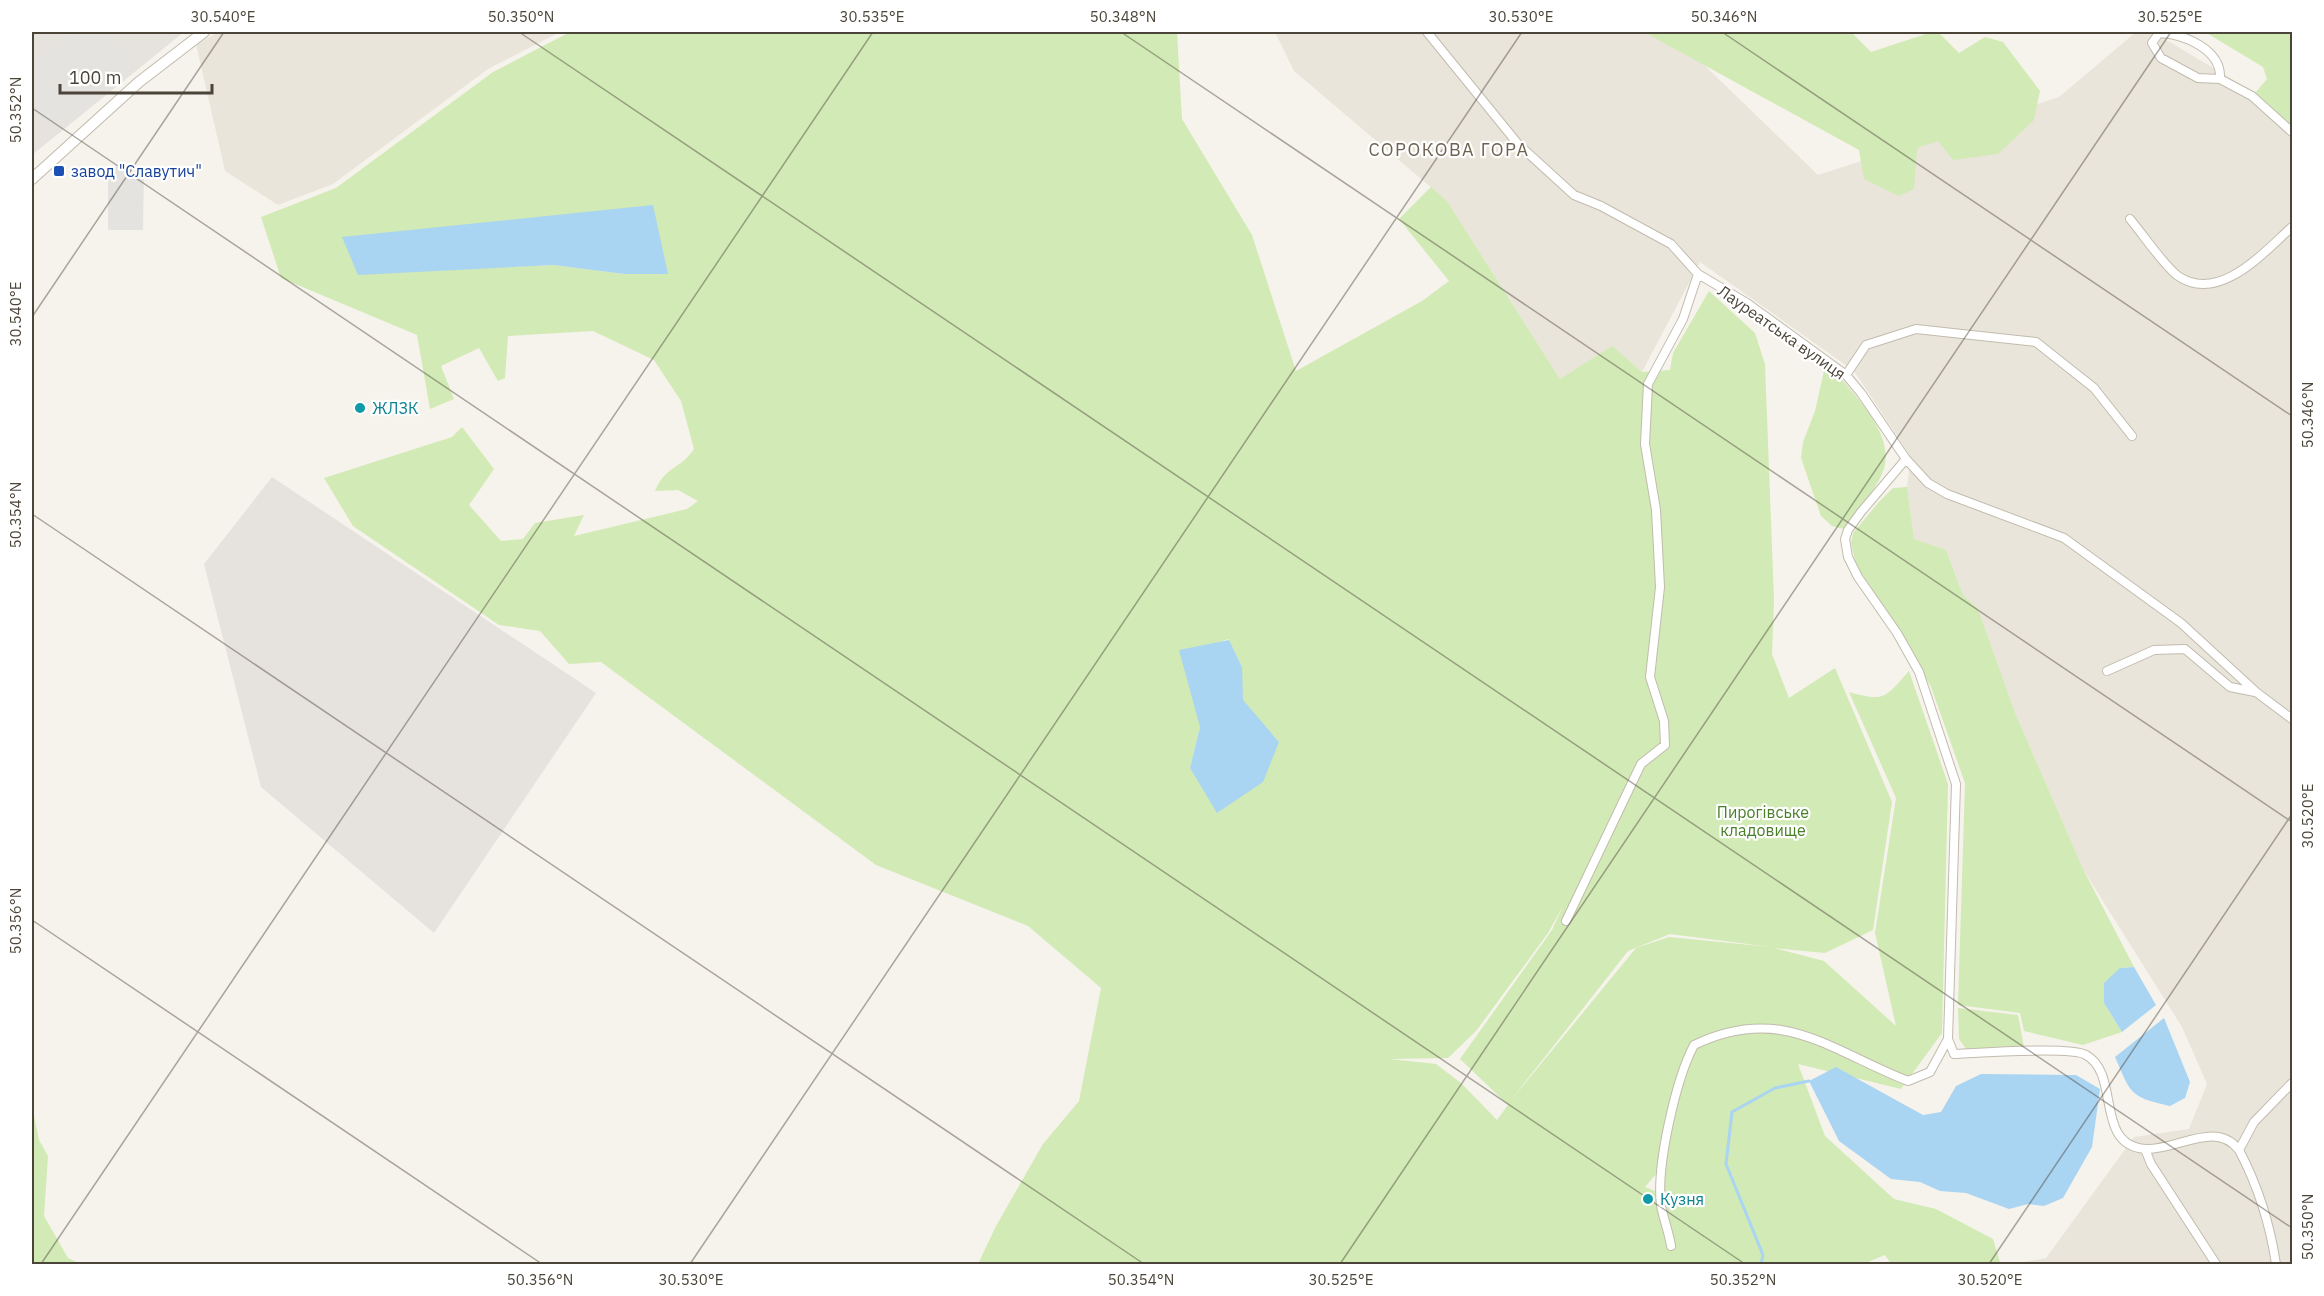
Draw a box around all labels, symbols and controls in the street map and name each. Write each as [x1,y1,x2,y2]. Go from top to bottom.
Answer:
text: 30.540°E [191,7,255,26]
text: 50.350°N [488,7,554,26]
text: 30.535°E [840,7,904,26]
text: 50.348°N [1090,7,1156,26]
text: 30.530°E [1489,7,1553,26]
text: 50.346°N [1691,7,1757,26]
text: 30.525°E [2138,7,2202,26]
scale bar [60,57,212,95]
text: 100 m [69,66,121,89]
text: 50.352°N [6,77,25,143]
district label: СОРОКОВА ГОРА [1368,138,1530,161]
place label: завод "Славутич" [71,161,202,181]
marker: завод "Славутич" [52,164,66,178]
street label: Лауреатська вулиця [1714,280,1850,384]
text: 30.540°E [6,282,25,346]
text: 50.346°N [2298,382,2317,448]
place label: ЖЛЗК [372,398,419,418]
marker: ЖЛЗК [353,401,367,415]
text: 50.354°N [6,482,25,548]
text: 30.520°E [2298,784,2317,848]
park label: Пирогівське кладовище [1717,802,1809,840]
text: 50.356°N [6,888,25,954]
place label: Кузня [1660,1189,1704,1209]
marker: Кузня [1641,1192,1655,1206]
text: 50.350°N [2298,1194,2317,1260]
text: 50.356°N [507,1270,573,1289]
text: 30.530°E [659,1270,723,1289]
text: 50.354°N [1108,1270,1174,1289]
text: 30.525°E [1309,1270,1373,1289]
text: 50.352°N [1710,1270,1776,1289]
text: 30.520°E [1958,1270,2022,1289]

